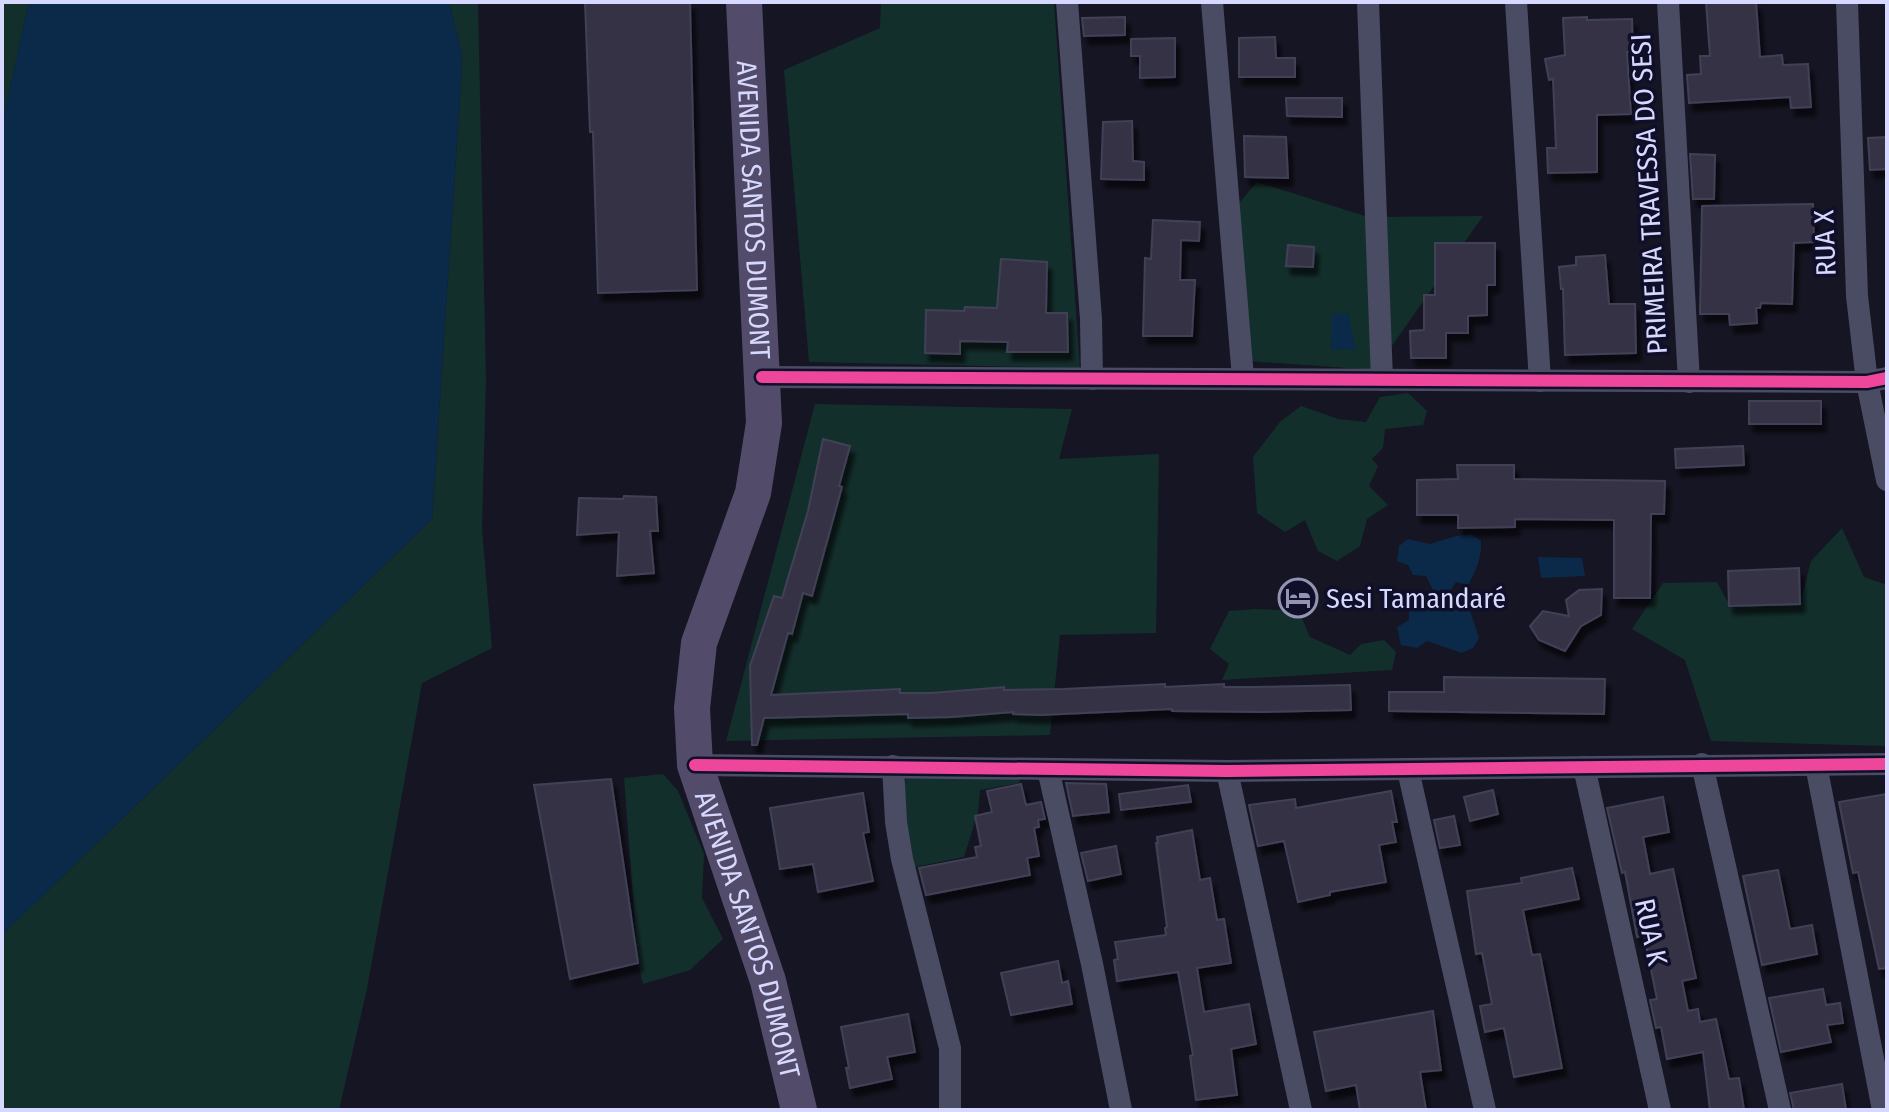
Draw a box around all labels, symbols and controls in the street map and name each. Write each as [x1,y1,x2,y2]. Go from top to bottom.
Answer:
street label: PRIMEIRA TRAVESSA DO SESI [1624,33,1674,355]
street label: AVENIDA SANTOS DUMONT [730,60,777,360]
street label: RUA X [1807,209,1843,277]
hotel icon: Sesi Tamandaré [1277,577,1319,619]
place label: Sesi Tamandaré [1326,582,1506,615]
street label: AVENIDA SANTOS DUMONT [688,787,807,1081]
street label: RUA K [1628,896,1674,969]

